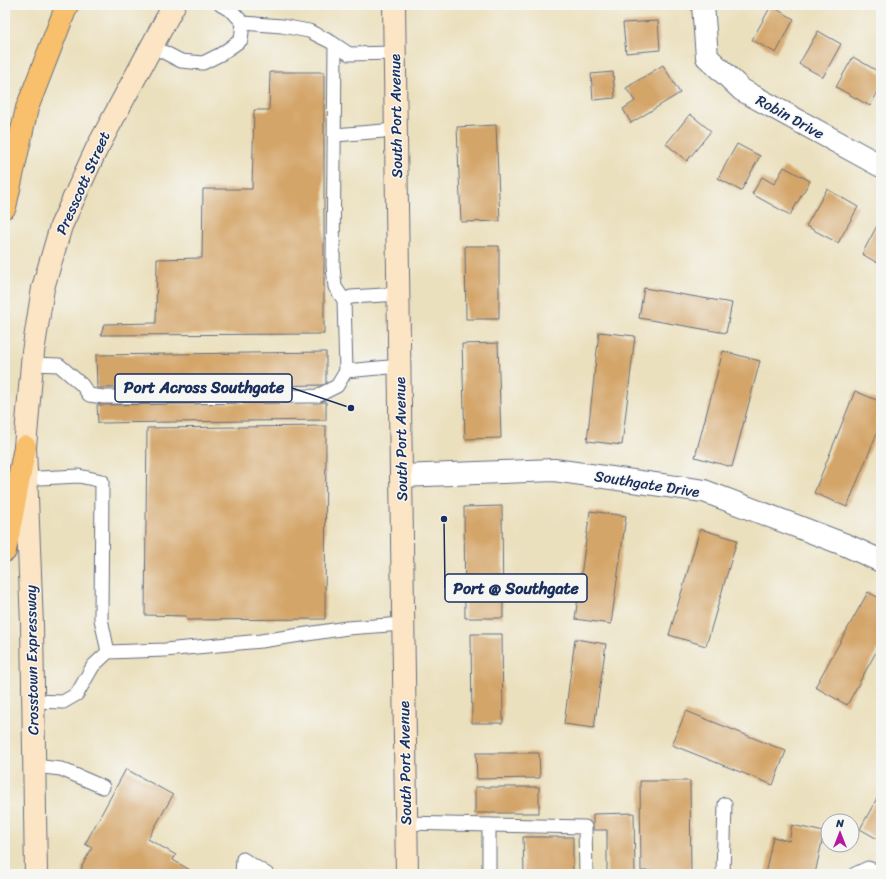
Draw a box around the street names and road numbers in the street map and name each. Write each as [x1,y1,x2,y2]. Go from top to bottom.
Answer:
street label: South Port Avenue [382,54,410,178]
street label: Robin Drive [751,87,829,147]
street label: Presscott Street [49,127,118,239]
street label: South Port Avenue [387,377,415,501]
street label: Southgate Drive [593,463,701,505]
street label: Crosstown Expressway [18,585,46,735]
street label: South Port Avenue [391,701,419,825]

